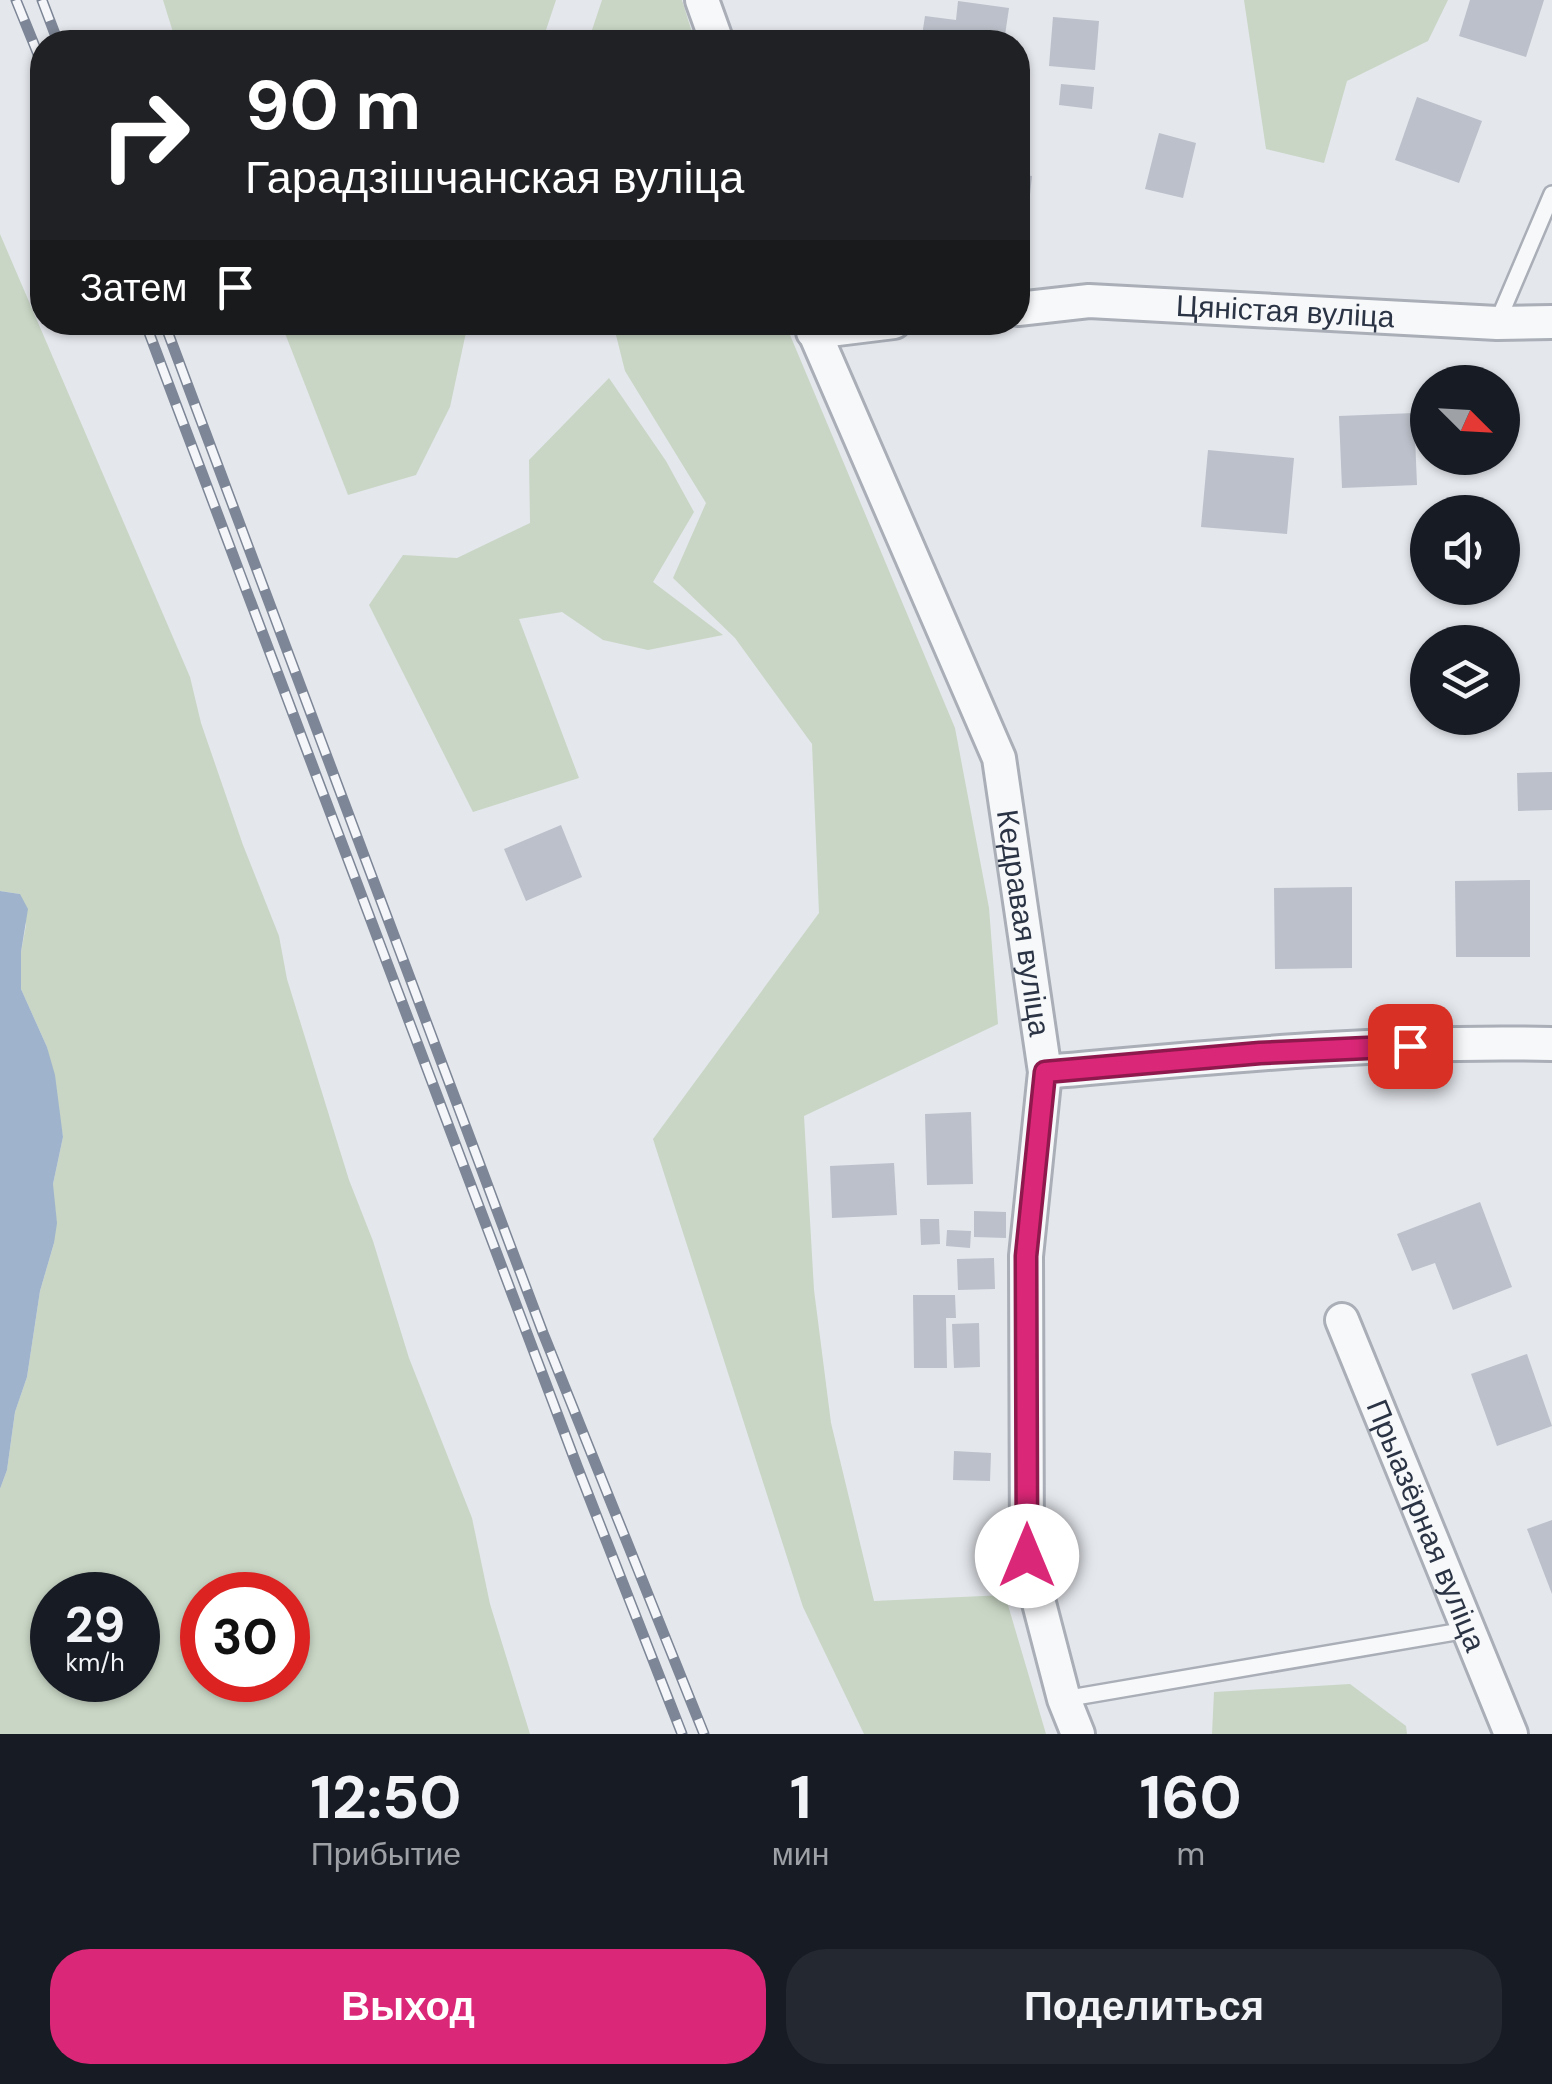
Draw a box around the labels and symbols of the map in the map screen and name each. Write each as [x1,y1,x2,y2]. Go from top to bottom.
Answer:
street label: Цяністая вуліца [1175,286,1396,336]
north arrow [1410,365,1520,475]
street label: Кедравая вуліца [988,807,1060,1039]
pin [1368,1004,1453,1089]
street label: Прыазёрная вуліца [1358,1394,1495,1657]
position arrow [975,1504,1079,1608]
speed limit sign: 30 [180,1572,310,1702]

